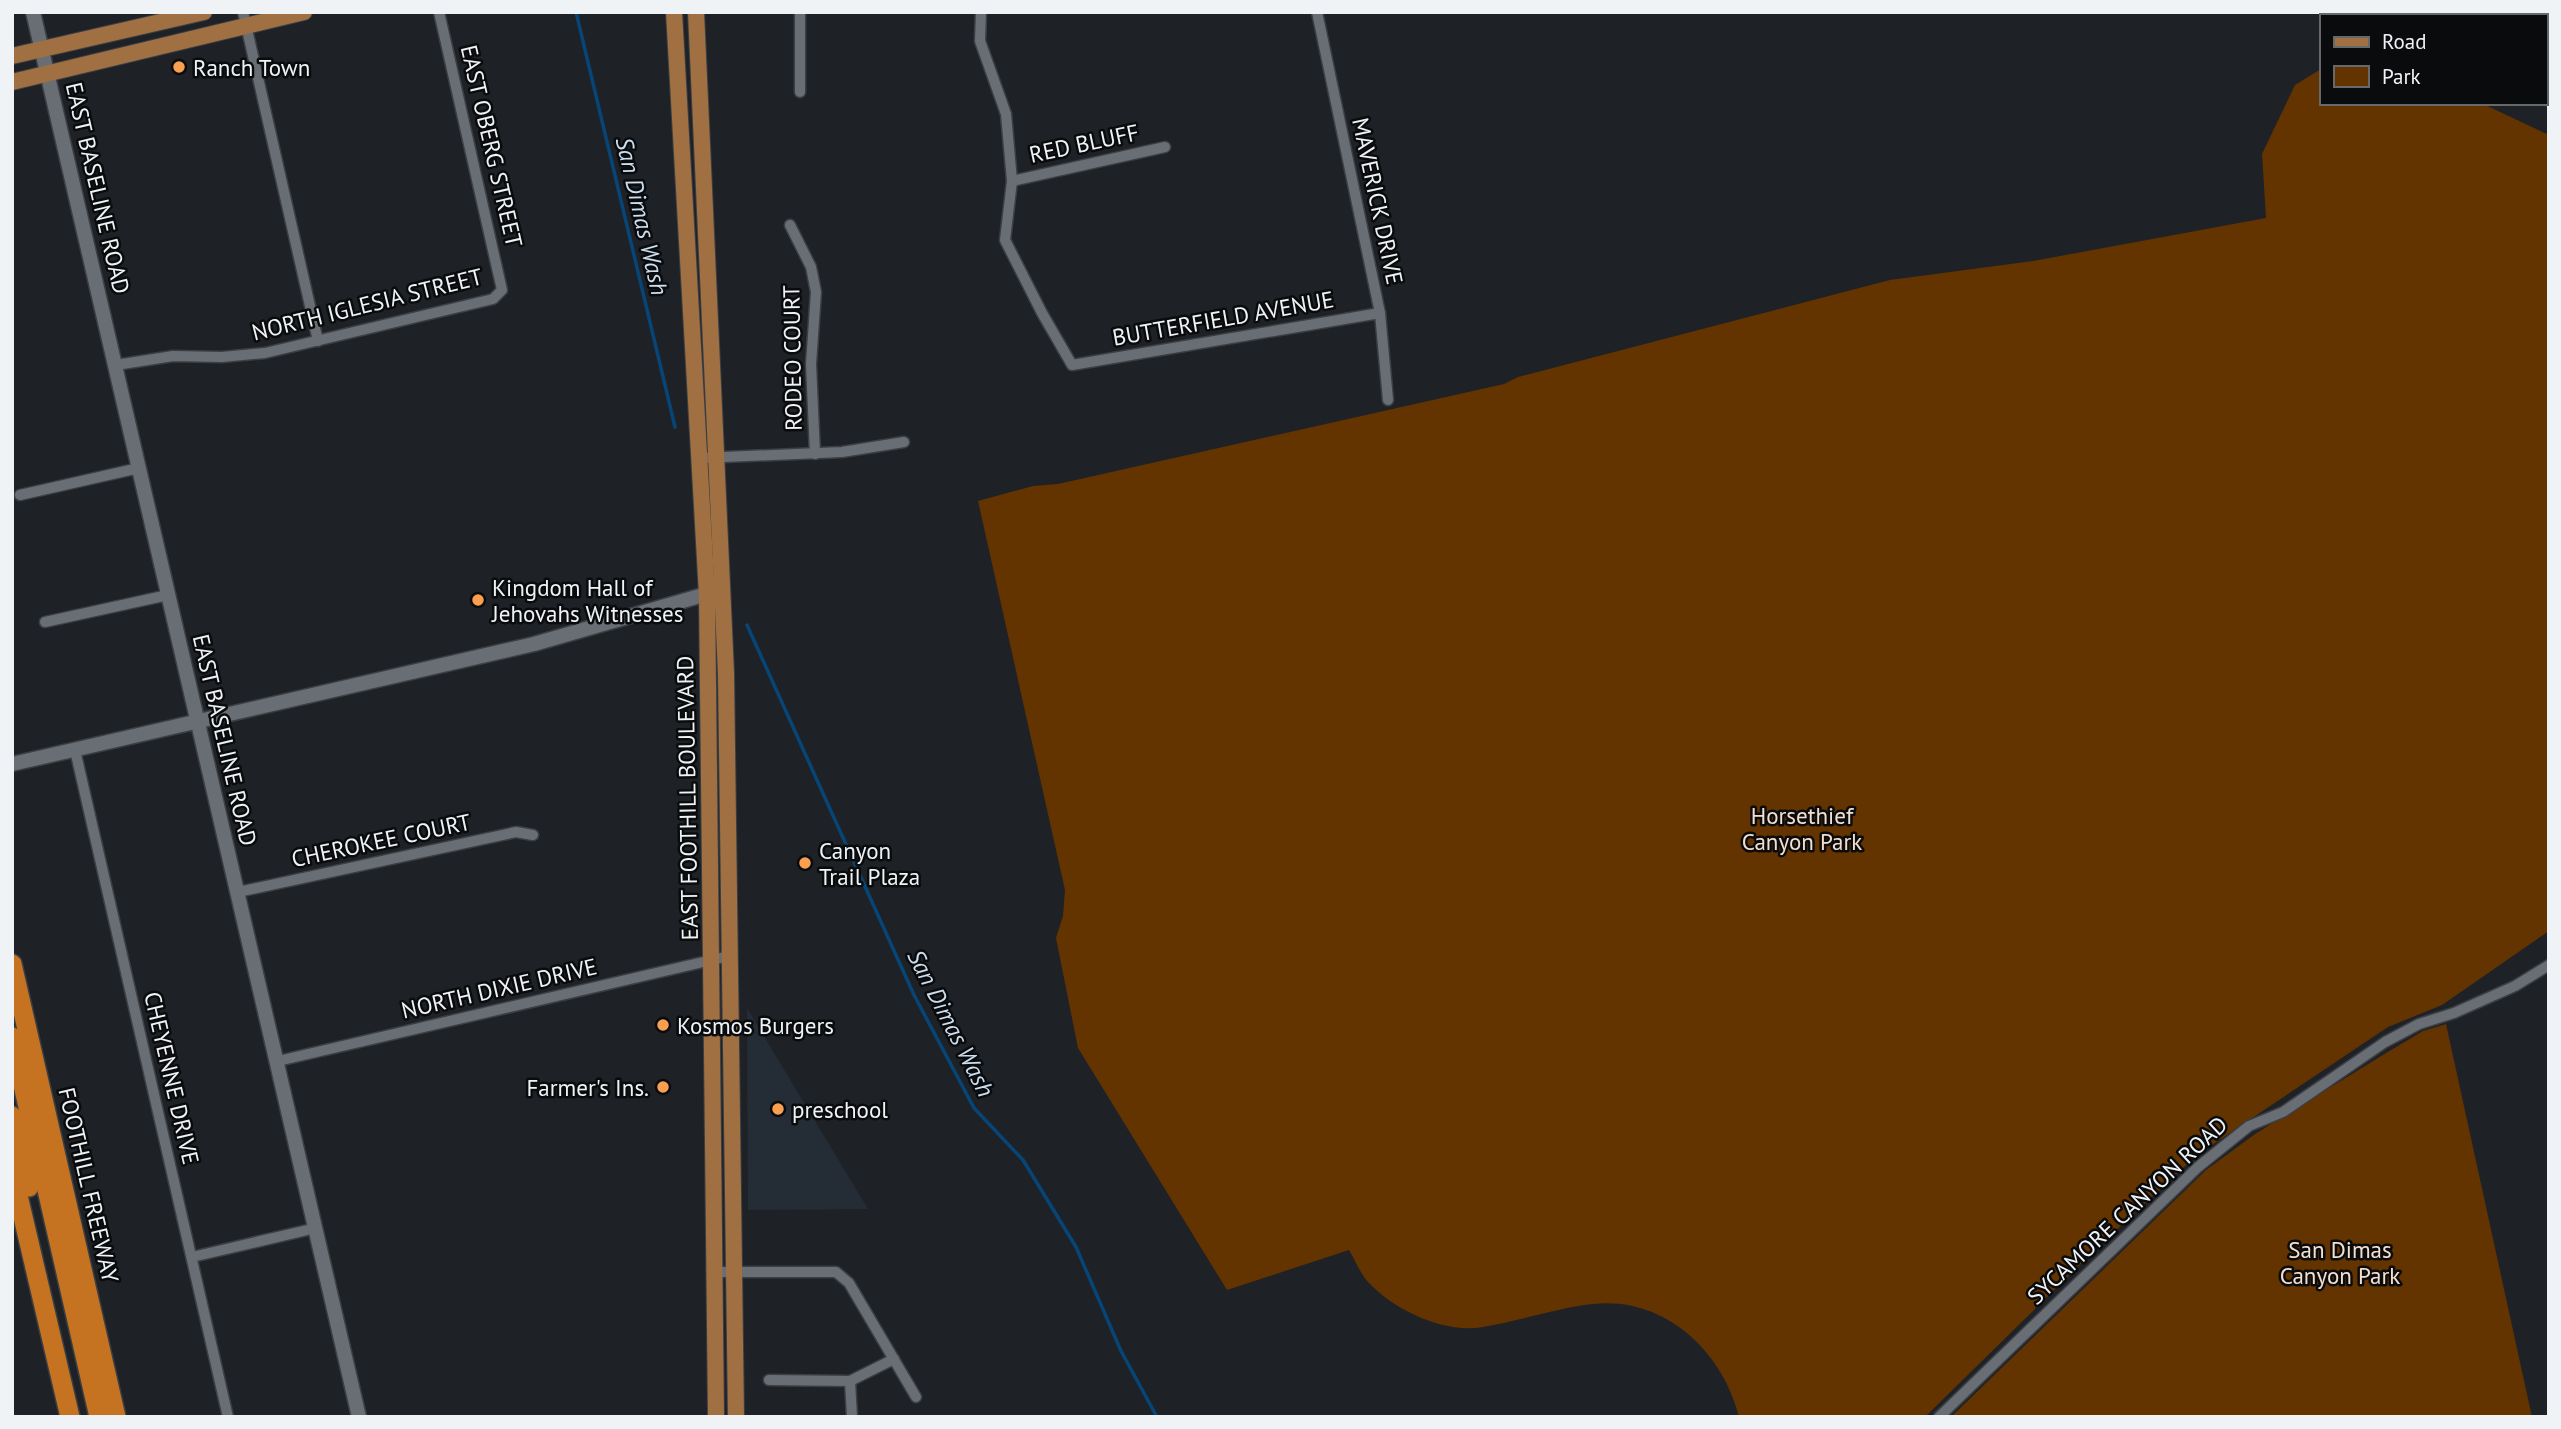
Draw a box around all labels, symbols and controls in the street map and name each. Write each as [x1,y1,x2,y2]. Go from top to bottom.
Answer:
legend [2320,14,2547,105]
text: Road [2382,28,2426,55]
street label: EAST OBERG STREET [455,42,529,250]
place label: Ranch Town [193,53,310,82]
marker: Ranch Town [171,59,187,75]
text: Park [2382,63,2421,90]
street label: EAST BASELINE ROAD [60,79,136,297]
street label: MAVERICK DRIVE [1346,115,1410,287]
street label: RED BLUFF [1027,117,1141,169]
water label: San Dimas Wash [609,134,675,298]
street label: NORTH IGLESIA STREET [249,261,485,347]
street label: BUTTERFIELD AVENUE [1110,284,1336,352]
street label: RODEO COURT [776,285,808,431]
place label: Kingdom Hall of Jehovahs Witnesses [491,573,683,628]
marker: Kingdom Hall of Jehovahs Witnesses [470,592,486,608]
street label: EAST BASELINE ROAD [187,631,263,849]
street label: EAST FOOTHILL BOULEVARD [670,655,704,941]
park label: Horsethief Canyon Park [1742,801,1862,856]
street label: CHEROKEE COURT [289,807,473,873]
place label: Canyon Trail Plaza [819,836,920,891]
marker: Canyon Trail Plaza [797,855,813,871]
water label: San Dimas Wash [901,944,1001,1102]
street label: NORTH DIXIE DRIVE [398,951,600,1025]
street label: CHEYENNE DRIVE [138,989,206,1167]
place label: Kosmos Burgers [677,1011,834,1040]
marker: Kosmos Burgers [655,1017,671,1033]
place label: Farmer's Ins. [526,1073,649,1102]
marker: Farmer's Ins. [655,1079,671,1095]
street label: FOOTHILL FREEWAY [52,1085,126,1286]
place label: preschool [792,1095,888,1124]
marker: preschool [770,1101,786,1117]
street label: SYCAMORE CANYON ROAD [2021,1110,2233,1310]
park label: San Dimas Canyon Park [2280,1235,2400,1290]

